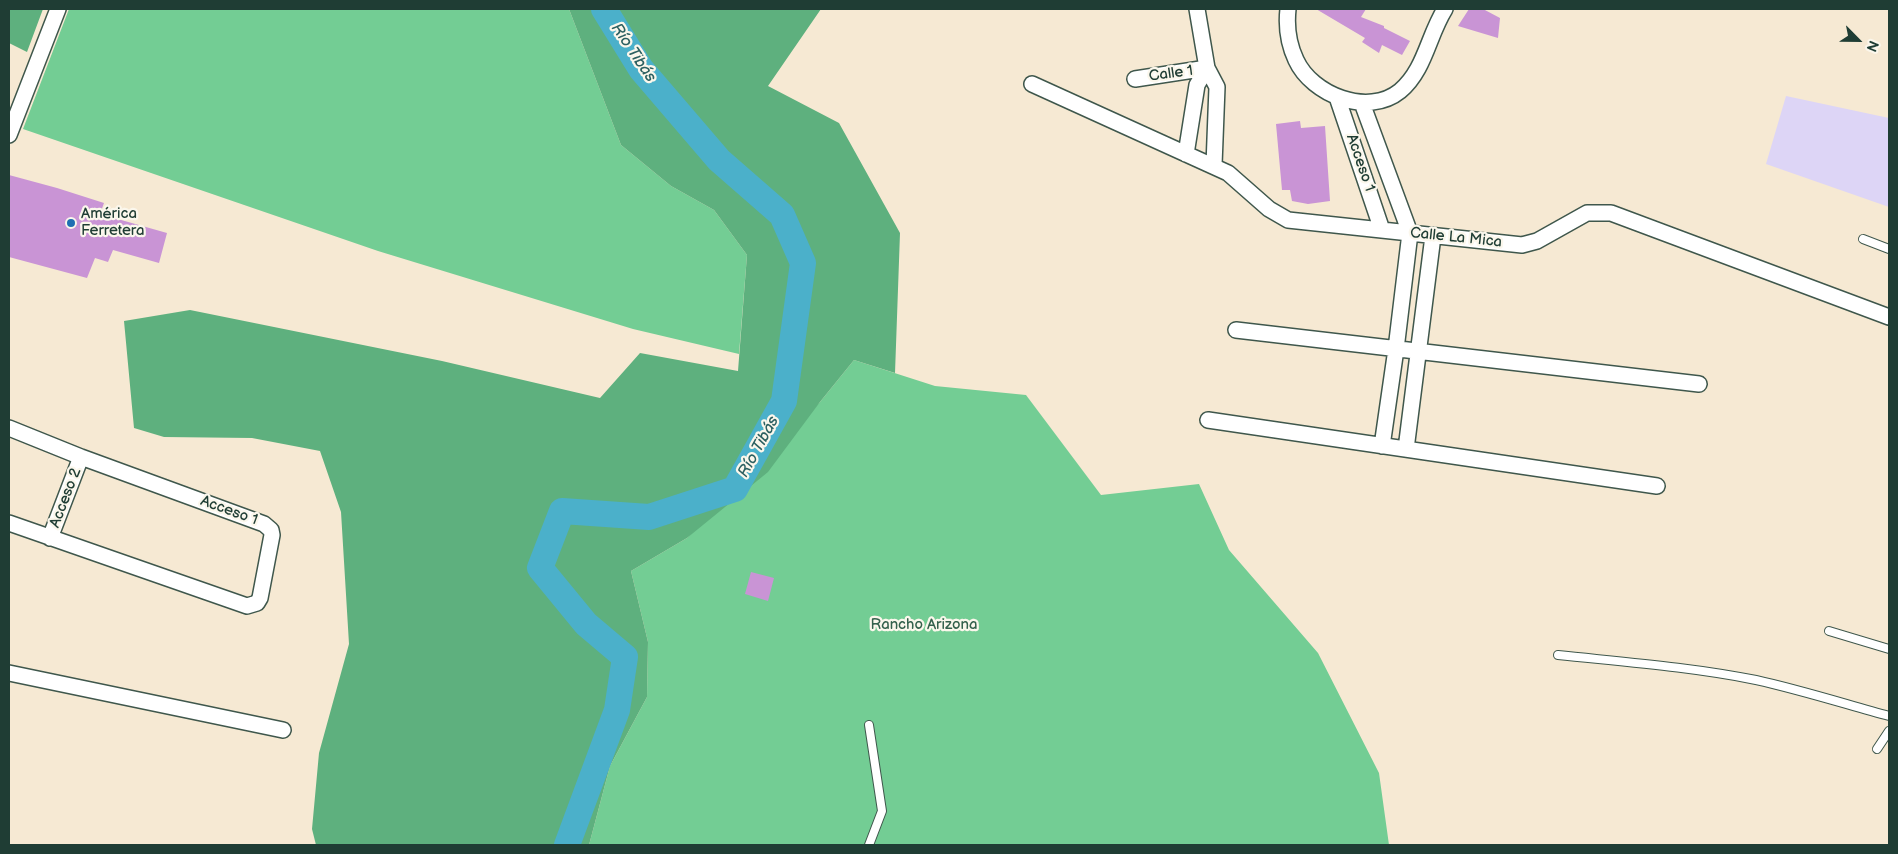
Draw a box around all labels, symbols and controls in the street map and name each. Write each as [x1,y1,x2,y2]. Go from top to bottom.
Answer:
north arrow [1833,15,1883,65]
water label: Río Tibás [606,20,660,86]
text: N [1862,38,1882,54]
street label: Calle 1 [1148,62,1194,86]
street label: Acceso 1 [1342,132,1378,194]
place label: América Ferretera [81,205,144,240]
marker: América Ferretera [65,217,77,229]
street label: Calle La Mica [1409,224,1503,252]
water label: Río Tibás [734,413,784,481]
street label: Acceso 2 [46,466,86,530]
street label: Acceso 1 [198,492,260,530]
park label: Rancho Arizona [870,616,978,634]

